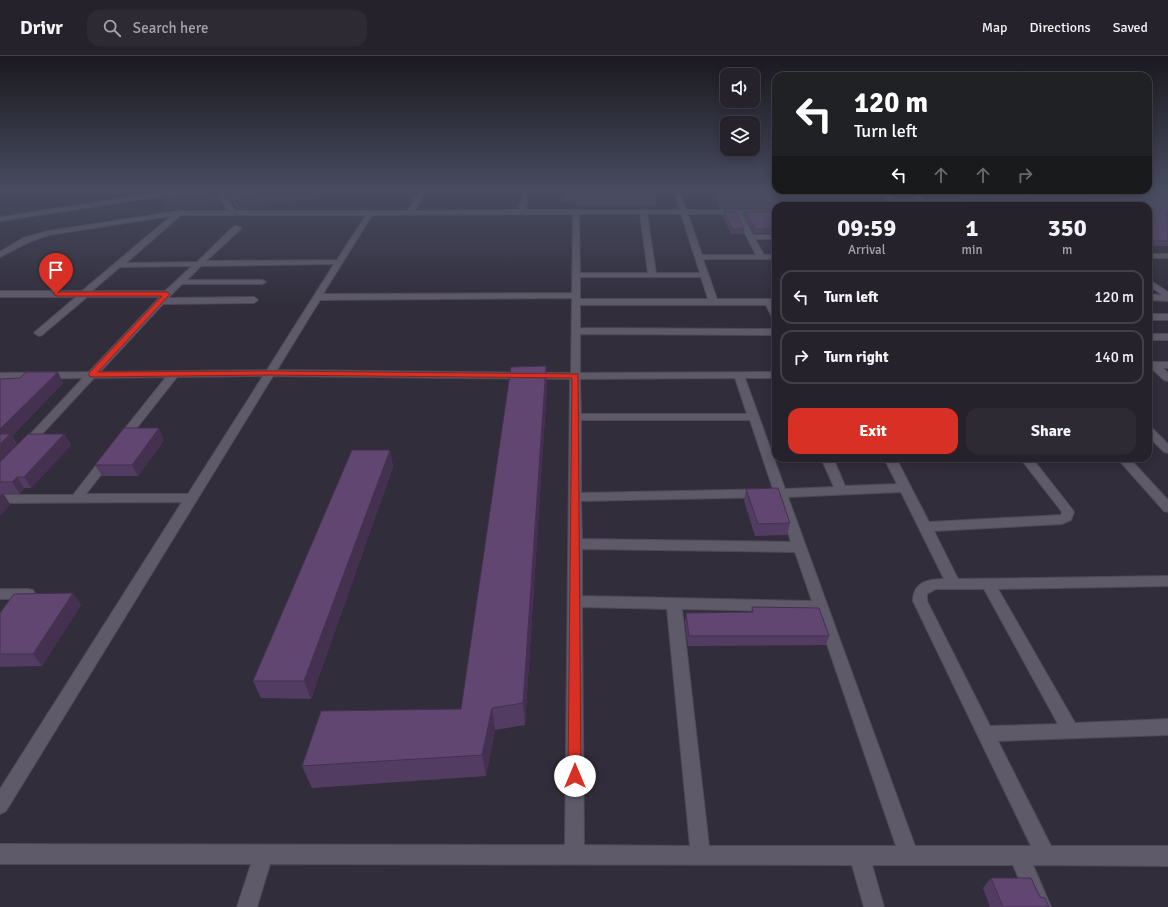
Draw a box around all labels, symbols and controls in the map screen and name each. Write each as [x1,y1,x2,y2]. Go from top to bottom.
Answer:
search box [87,10,367,46]
text: Drivr [20,16,63,40]
icon: search [101,17,123,39]
text: Search here [133,19,208,37]
text: Map [982,19,1008,36]
text: Directions [1030,19,1091,36]
text: Saved [1113,19,1148,36]
map controls [720,68,760,156]
button: sound [720,68,760,108]
text: 120 m [854,86,928,120]
icon: left [788,88,840,140]
button: layers [720,116,760,156]
text: Turn left [854,120,917,142]
icon: left [888,164,910,186]
icon: ahead [930,164,952,186]
icon: ahead [972,164,994,186]
icon: right [1014,164,1036,186]
text: 09:59 [837,213,896,243]
text: 1 [966,213,978,243]
text: 350 [1048,213,1087,243]
text: Arrival [848,242,885,258]
text: min [962,242,983,258]
text: m [1062,242,1072,258]
pin [39,253,73,294]
icon: arrive [45,259,67,281]
icon: left [790,286,812,308]
text: Turn left [824,288,878,306]
text: 120 m [1094,288,1134,306]
icon: right [790,346,812,368]
text: Turn right [824,348,889,366]
text: 140 m [1094,348,1134,366]
button: Exit [788,408,958,454]
button: Share [966,408,1136,454]
position arrow [554,755,596,797]

